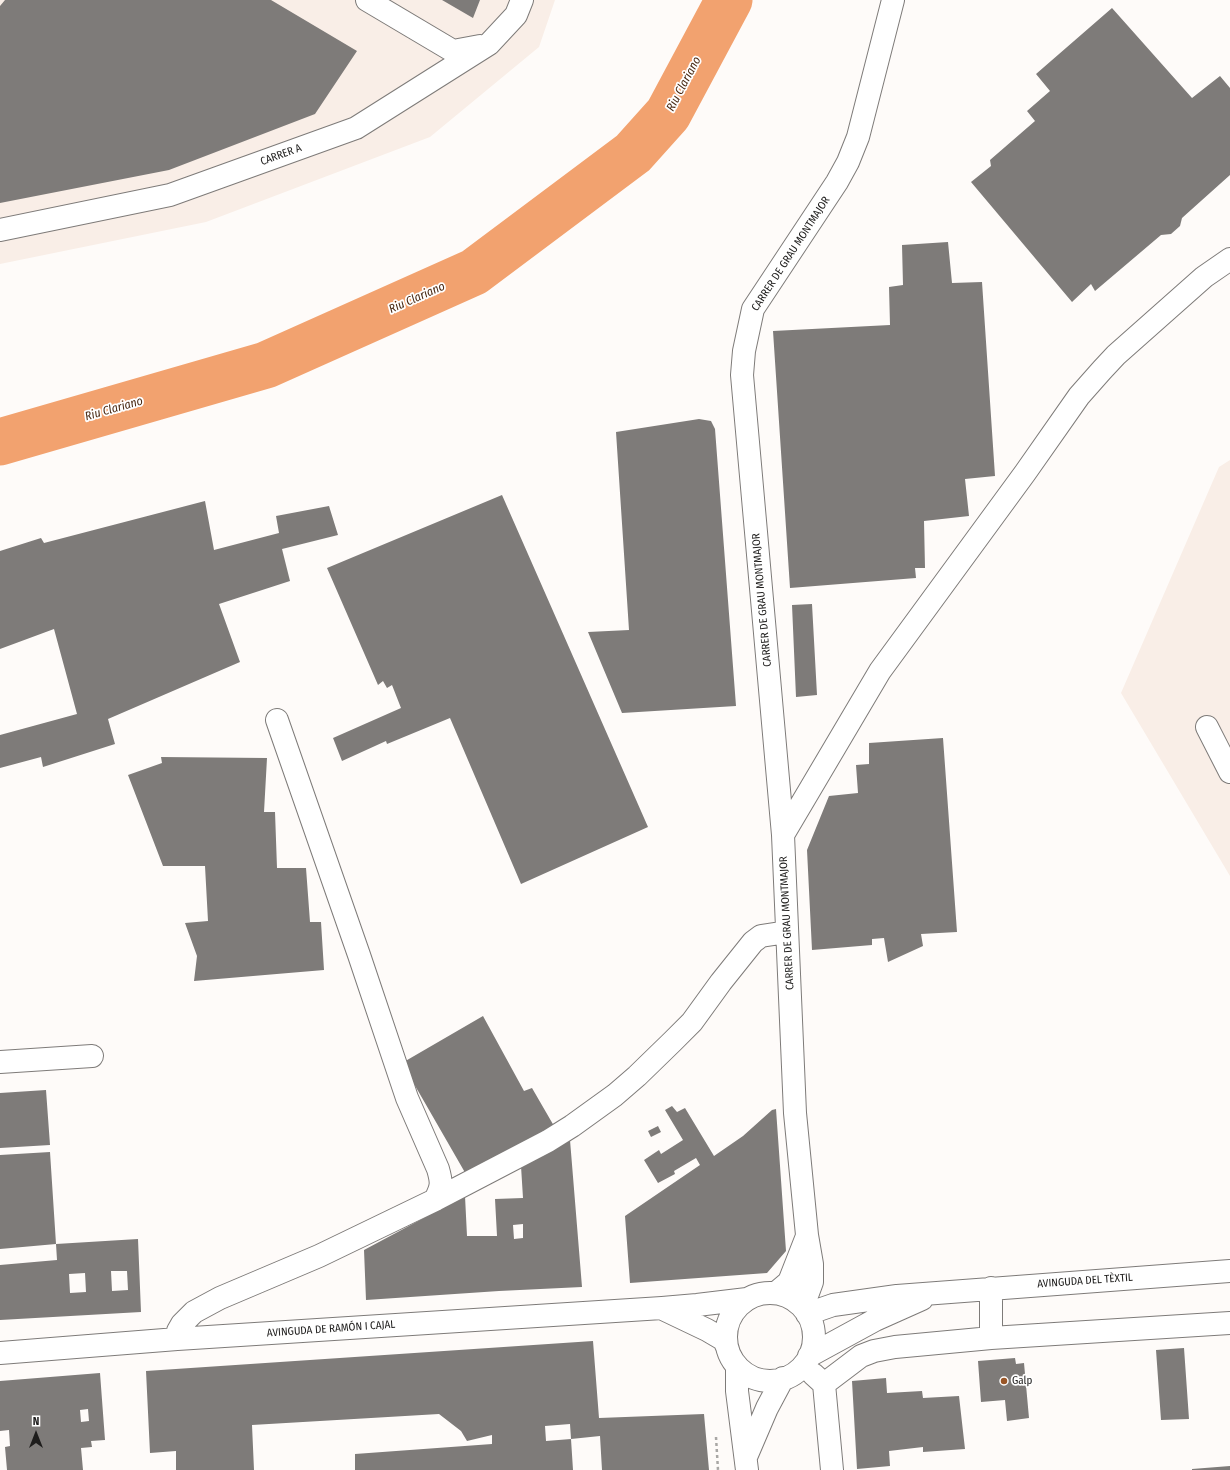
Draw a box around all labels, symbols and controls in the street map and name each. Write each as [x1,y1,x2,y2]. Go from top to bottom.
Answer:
water label: Riu Clariano [664,54,704,114]
street label: CARRER A [259,141,303,169]
street label: CARRER DE GRAU MONTMAJOR [749,194,833,314]
water label: Riu Clariano [387,279,447,317]
water label: Riu Clariano [83,394,145,424]
street label: CARRER DE GRAU MONTMAJOR [750,533,774,667]
street label: CARRER DE GRAU MONTMAJOR [777,856,797,990]
street label: AVINGUDA DEL TÈXTIL [1037,1271,1133,1291]
street label: AVINGUDA DE RAMÓN I CAJAL [266,1318,396,1340]
place label: Galp [1012,1374,1032,1388]
marker: Galp [999,1376,1009,1386]
north arrow [16,1414,56,1454]
text: N [33,1415,39,1428]

